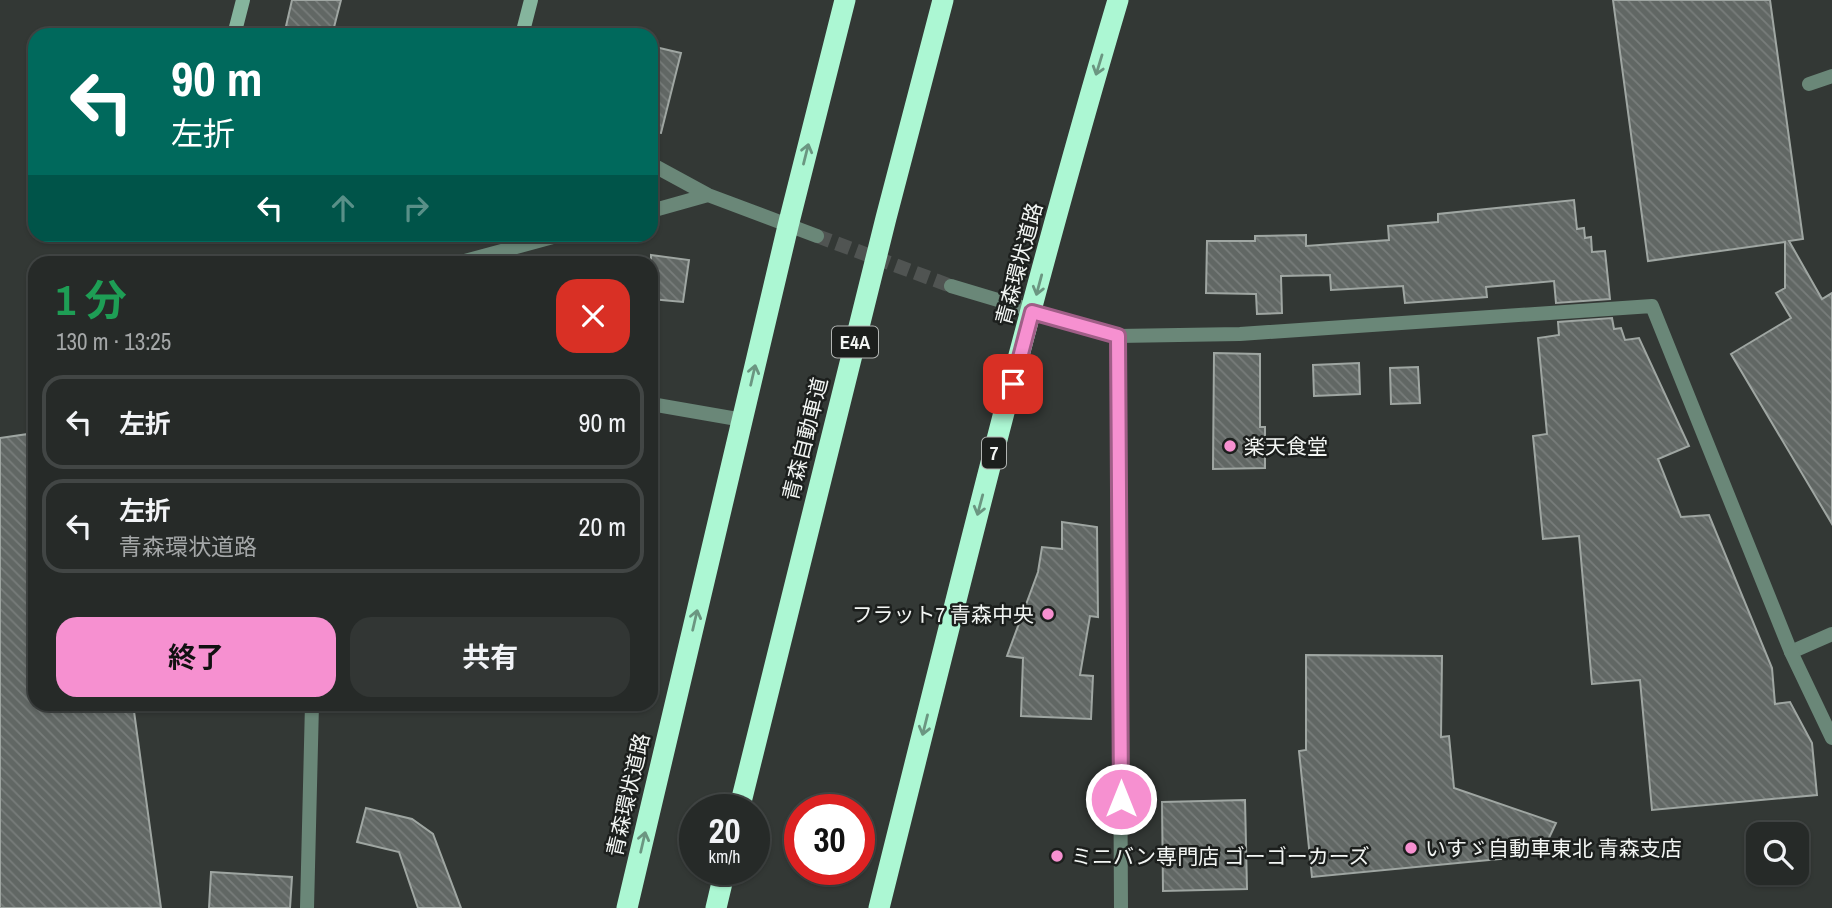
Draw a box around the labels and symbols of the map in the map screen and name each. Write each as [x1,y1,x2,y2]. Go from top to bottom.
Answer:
one-way arrow [1091,54,1104,76]
one-way arrow [800,143,813,166]
street label: 青森環状道路 [989,199,1049,329]
one-way arrow [1032,273,1045,296]
road number: E4A [832,326,878,358]
pin [983,354,1043,414]
one-way arrow [747,364,761,387]
street label: 青森自動車道 [776,374,834,504]
place label: 楽天食堂 [1244,432,1328,461]
road number: 7 [982,437,1006,468]
marker: 楽天食堂 [1222,438,1238,454]
one-way arrow [973,494,986,516]
place label: フラット7 青森中央 [852,600,1034,629]
marker: フラット7 青森中央 [1040,606,1056,622]
one-way arrow [689,609,702,632]
one-way arrow [918,713,931,736]
street label: 青森環状道路 [600,730,656,860]
position arrow [1084,762,1158,836]
speed limit sign: 30 [784,794,875,885]
one-way arrow [636,831,650,854]
place label: いすゞ自動車東北 青森支店 [1425,834,1682,863]
marker: いすゞ自動車東北 青森支店 [1403,840,1419,856]
place label: ミニバン専門店 ゴーゴーカーズ [1071,842,1370,871]
marker: ミニバン専門店 ゴーゴーカーズ [1049,848,1065,864]

